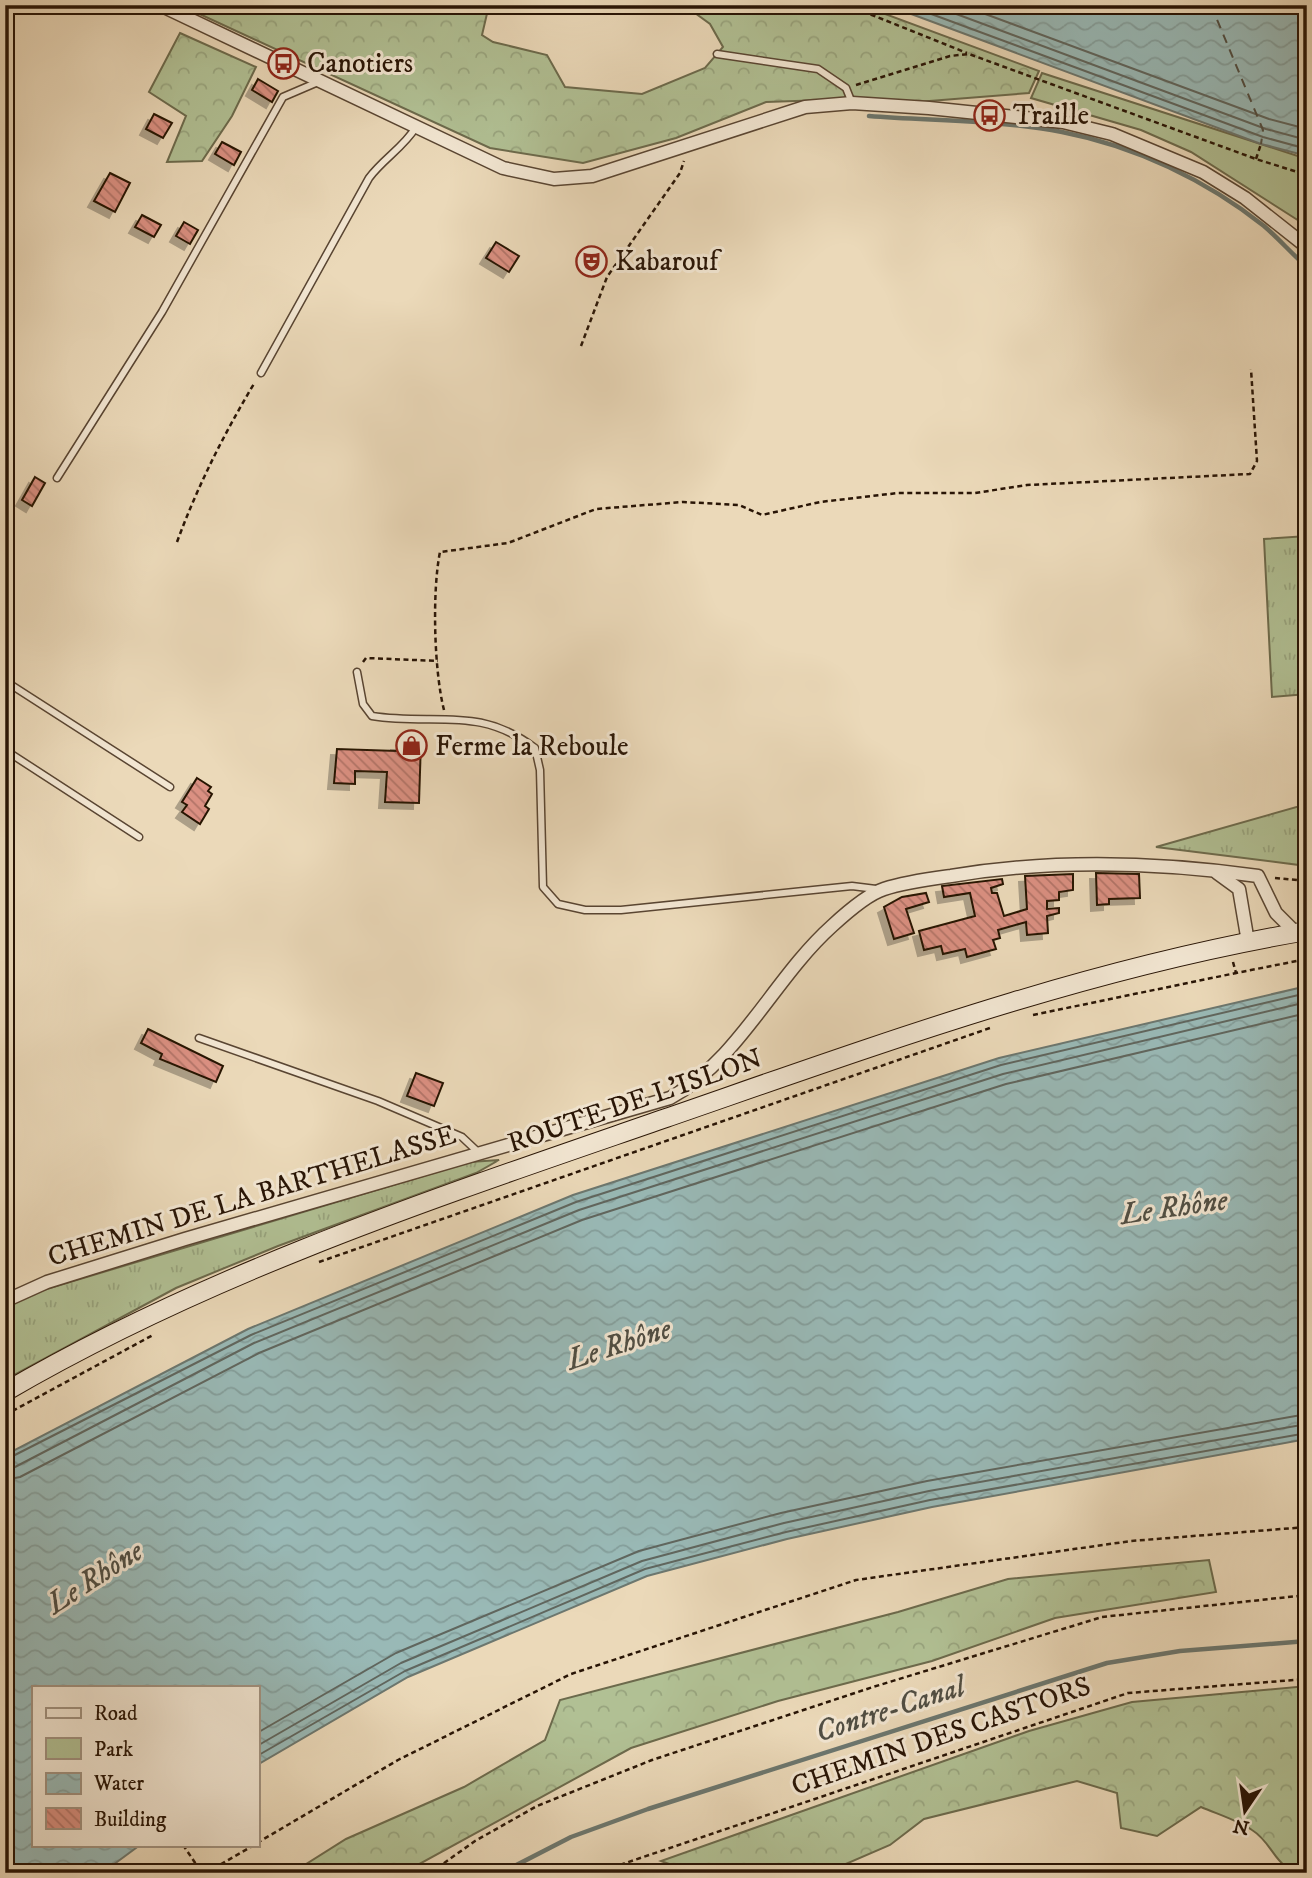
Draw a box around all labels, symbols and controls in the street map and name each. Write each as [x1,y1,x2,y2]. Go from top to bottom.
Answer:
bus stop icon: Canotiers [267,46,301,80]
place label: Canotiers [307,46,413,81]
bus stop icon: Traille [973,98,1007,132]
place label: Traille [1013,98,1089,133]
theatre icon: Kabarouf [575,244,609,278]
place label: Kabarouf [615,244,722,279]
shop icon: Ferme la Reboule [395,729,429,763]
place label: Ferme la Reboule [435,729,629,764]
street label: ROUTE DE L'ISLON [503,1041,767,1161]
street label: CHEMIN DE LA BARTHELASSE [44,1117,460,1275]
water label: Le Rhône [1116,1182,1231,1234]
water label: Le Rhône [560,1311,677,1380]
water label: Le Rhône [38,1533,151,1624]
water label: Contre-Canal [811,1667,972,1752]
street label: CHEMIN DES CASTORS [787,1668,1095,1804]
legend [32,1686,259,1846]
text: Road [94,1701,138,1727]
text: Park [94,1737,134,1763]
text: Water [93,1771,144,1797]
north arrow [1210,1776,1280,1846]
text: Building [94,1807,167,1833]
text: N [1231,1813,1252,1839]

